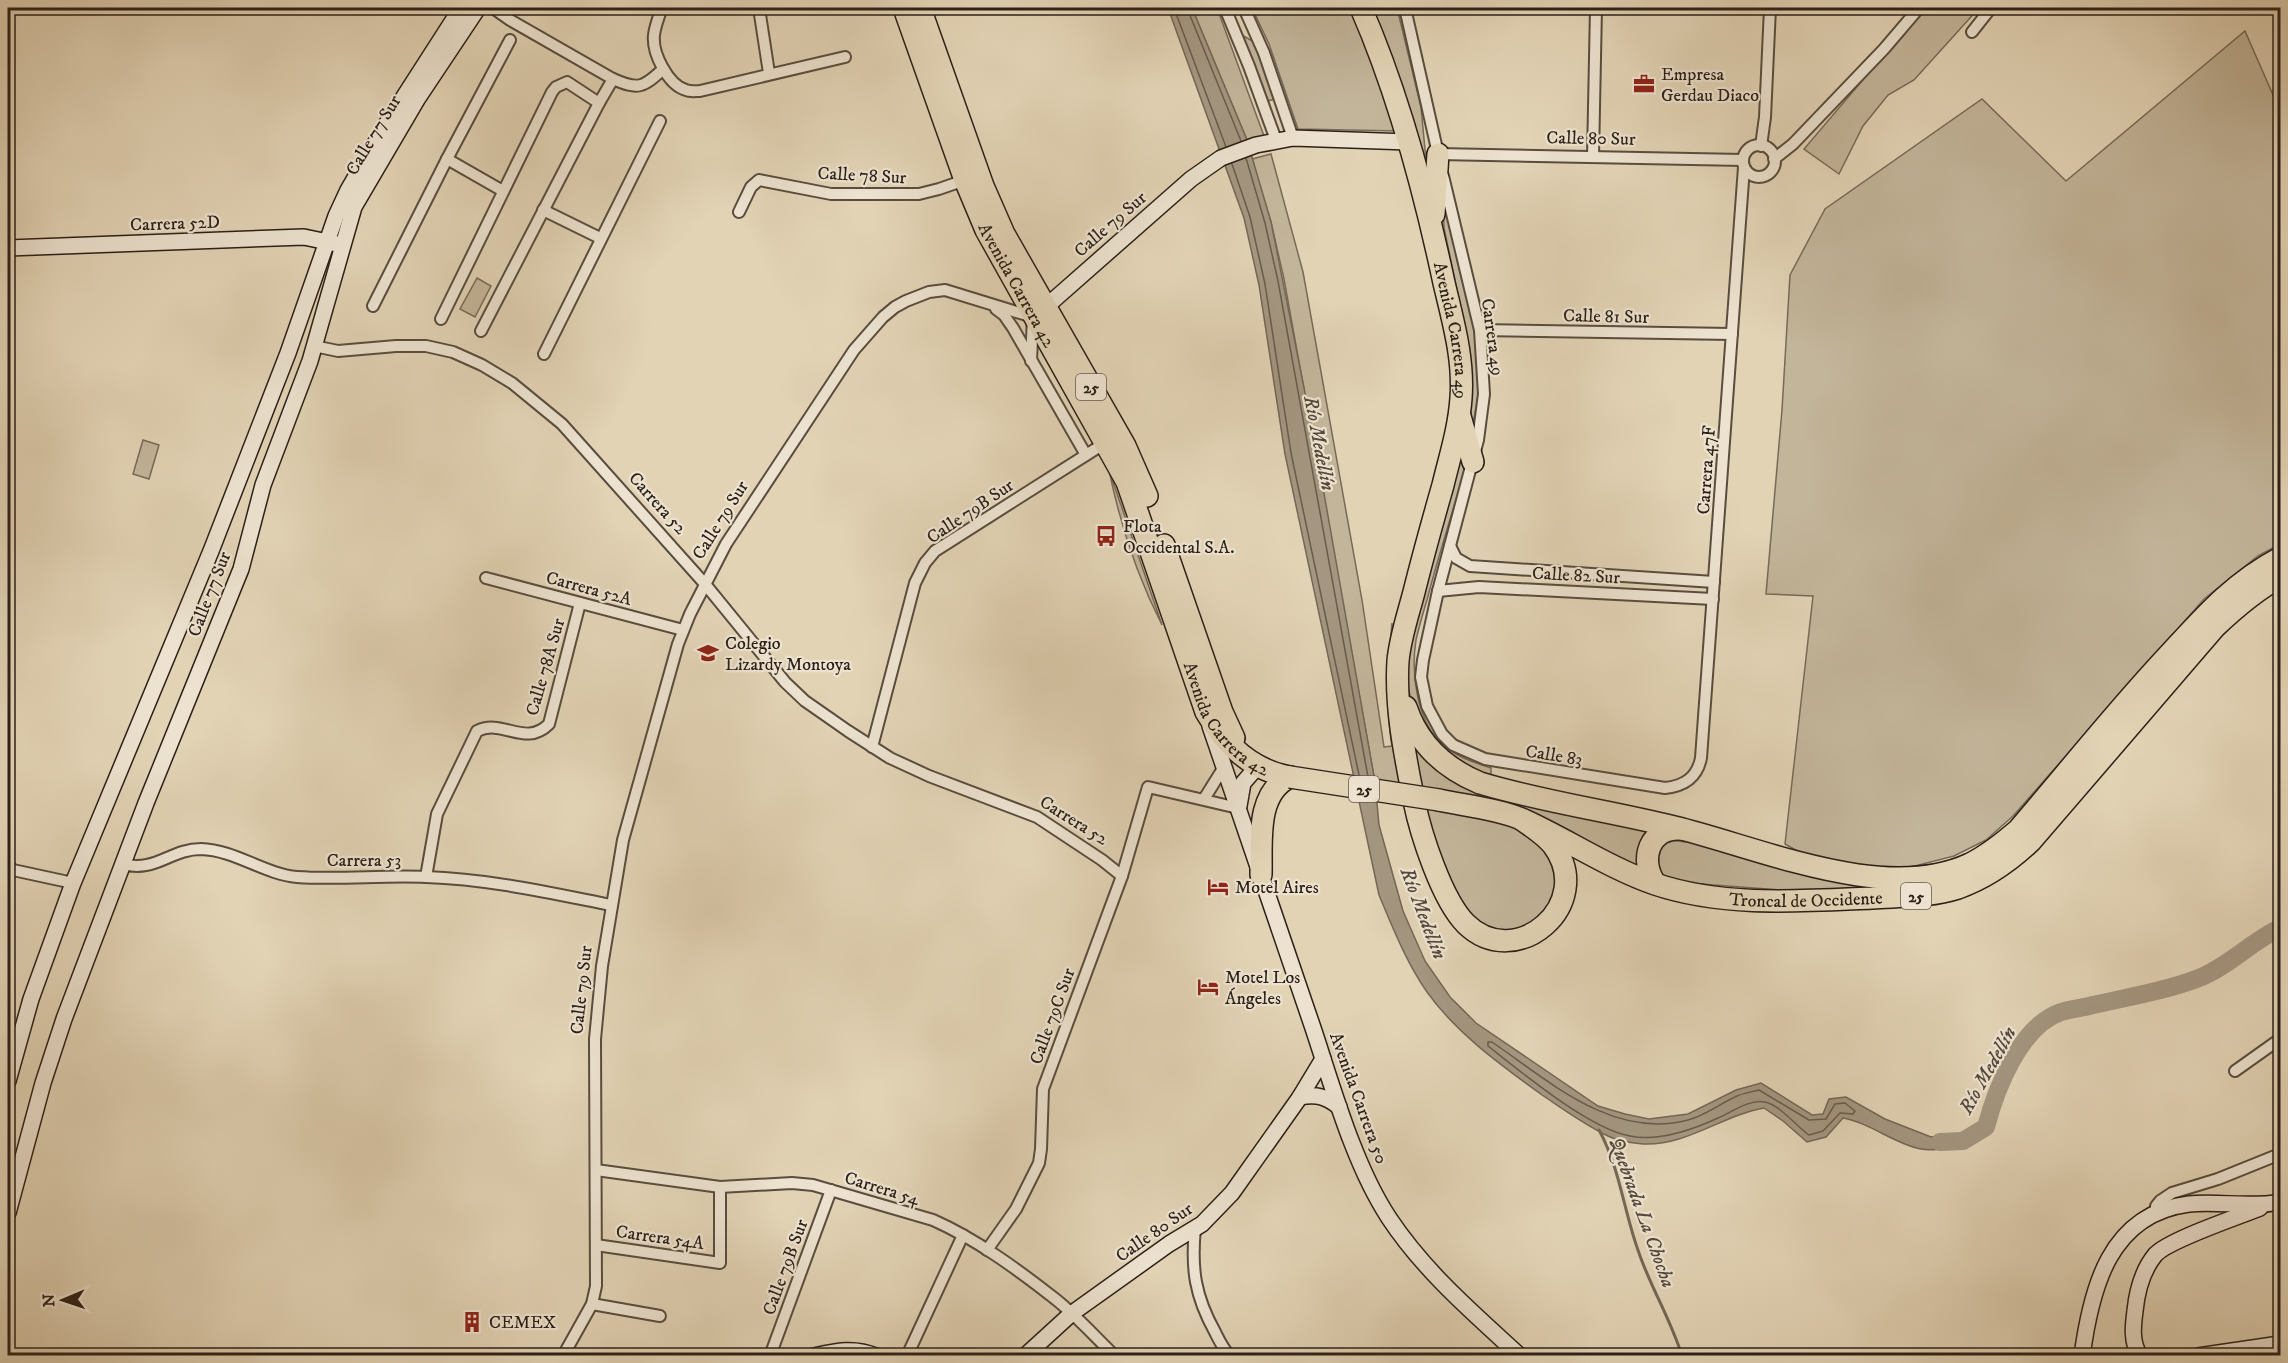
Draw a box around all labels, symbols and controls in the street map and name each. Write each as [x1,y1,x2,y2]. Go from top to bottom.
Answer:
place label: Empresa Gerdau Diaco [1661,64,1759,107]
office icon: Empresa Gerdau Diaco [1632,72,1656,96]
street label: Calle 77 Sur [341,91,406,179]
street label: Calle 80 Sur [1546,127,1636,151]
street label: Calle 78 Sur [817,163,907,189]
street label: Calle 79 Sur [1070,187,1152,262]
street label: Carrera 52D [130,211,220,237]
street label: Avenida Carrera 42 [973,220,1060,352]
street label: Avenida Carrera 49 [1428,260,1472,400]
street label: Carrera 49 [1476,297,1508,377]
street label: Calle 81 Sur [1563,305,1649,329]
road number: 25 [1076,374,1106,400]
water label: Río Medellín [1297,393,1340,493]
street label: Carrera 47F [1693,425,1721,515]
street label: Carrera 52 [623,468,691,540]
street label: Calle 79B Sur [923,475,1018,549]
street label: Calle 79 Sur [688,477,754,564]
place label: Flota Occidental S.A. [1123,516,1234,559]
bus stop icon: Flota Occidental S.A. [1094,524,1118,548]
street label: Calle 77 Sur [184,548,236,640]
street label: Calle 82 Sur [1531,563,1621,589]
street label: Carrera 52A [543,567,635,611]
street label: Calle 78A Sur [522,616,570,719]
place label: Colegio Lizardy Montoya [725,633,851,676]
school or university icon: Colegio Lizardy Montoya [696,641,720,665]
street label: Avenida Carrera 42 [1178,659,1272,782]
street label: Calle 83 [1524,741,1584,771]
road number: 25 [1349,776,1379,802]
street label: Carrera 52 [1035,791,1112,851]
street label: Carrera 53 [327,850,401,872]
water label: Río Medellín [1393,863,1452,963]
hotel icon: Motel Aires [1206,875,1230,899]
place label: Motel Aires [1235,877,1319,899]
road number: 25 [1901,883,1931,909]
street label: Troncal de Occidente [1728,887,1883,913]
street label: Calle 79 Sur [566,944,598,1035]
street label: Calle 79C Sur [1025,965,1081,1067]
place label: Motel Los Ángeles [1225,967,1300,1010]
hotel icon: Motel Los Ángeles [1196,975,1220,999]
water label: Río Medellín [1954,1023,2023,1120]
street label: Avenida Carrera 50 [1324,1030,1392,1167]
water label: Quebrada La Chocha [1603,1134,1680,1291]
street label: Carrera 54 [842,1167,922,1211]
street label: Calle 80 Sur [1112,1198,1198,1267]
street label: Calle 79B Sur [758,1216,814,1318]
street label: Carrera 54A [615,1221,706,1255]
north arrow [33,1270,93,1330]
text: N [39,1294,59,1307]
building icon: CEMEX [460,1310,484,1334]
place label: CEMEX [489,1312,556,1334]

